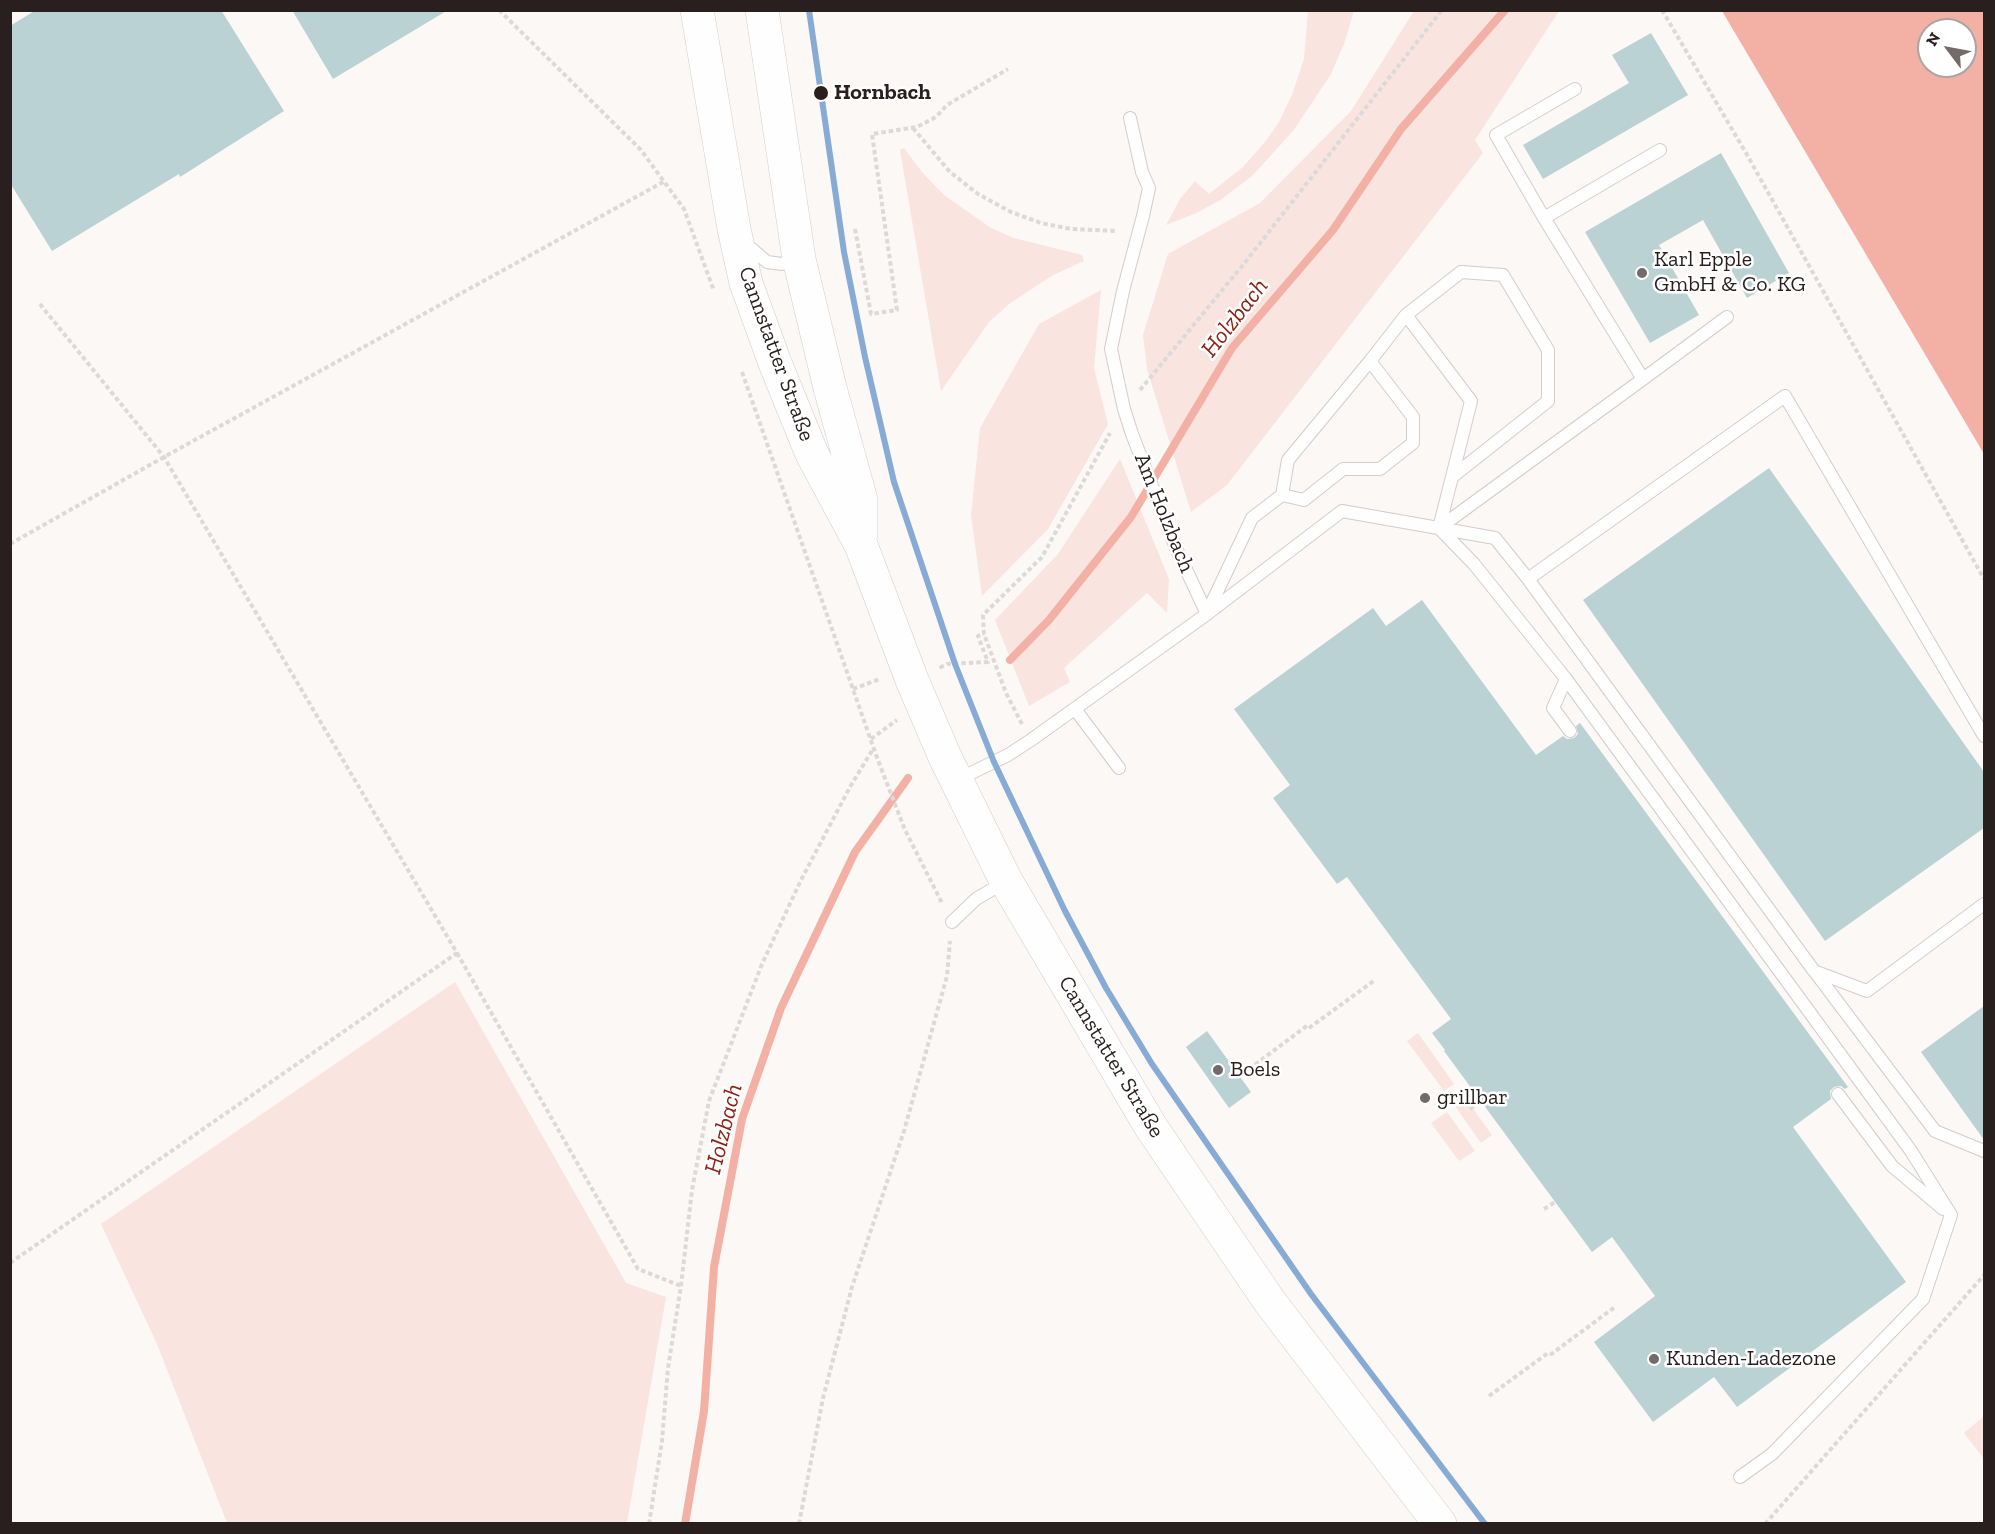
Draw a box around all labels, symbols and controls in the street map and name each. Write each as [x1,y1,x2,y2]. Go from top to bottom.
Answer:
north arrow [1917,18,1977,78]
text: N [1922,29,1944,49]
place label: Hornbach [834,80,931,106]
marker: Hornbach [812,84,830,102]
place label: Karl Epple GmbH & Co. KG [1654,247,1806,298]
street label: Cannstatter Straße [732,263,820,445]
marker: Karl Epple GmbH & Co. KG [1635,266,1649,280]
water label: Holzbach [1195,273,1275,363]
street label: Am Holzbach [1128,449,1200,577]
street label: Cannstatter Straße [1052,971,1170,1143]
place label: Boels [1230,1057,1280,1083]
marker: Boels [1211,1063,1225,1077]
water label: Holzbach [699,1081,749,1177]
place label: grillbar [1437,1085,1508,1111]
marker: grillbar [1418,1091,1432,1105]
place label: Kunden-Ladezone [1666,1346,1836,1372]
marker: Kunden-Ladezone [1647,1352,1661,1366]

